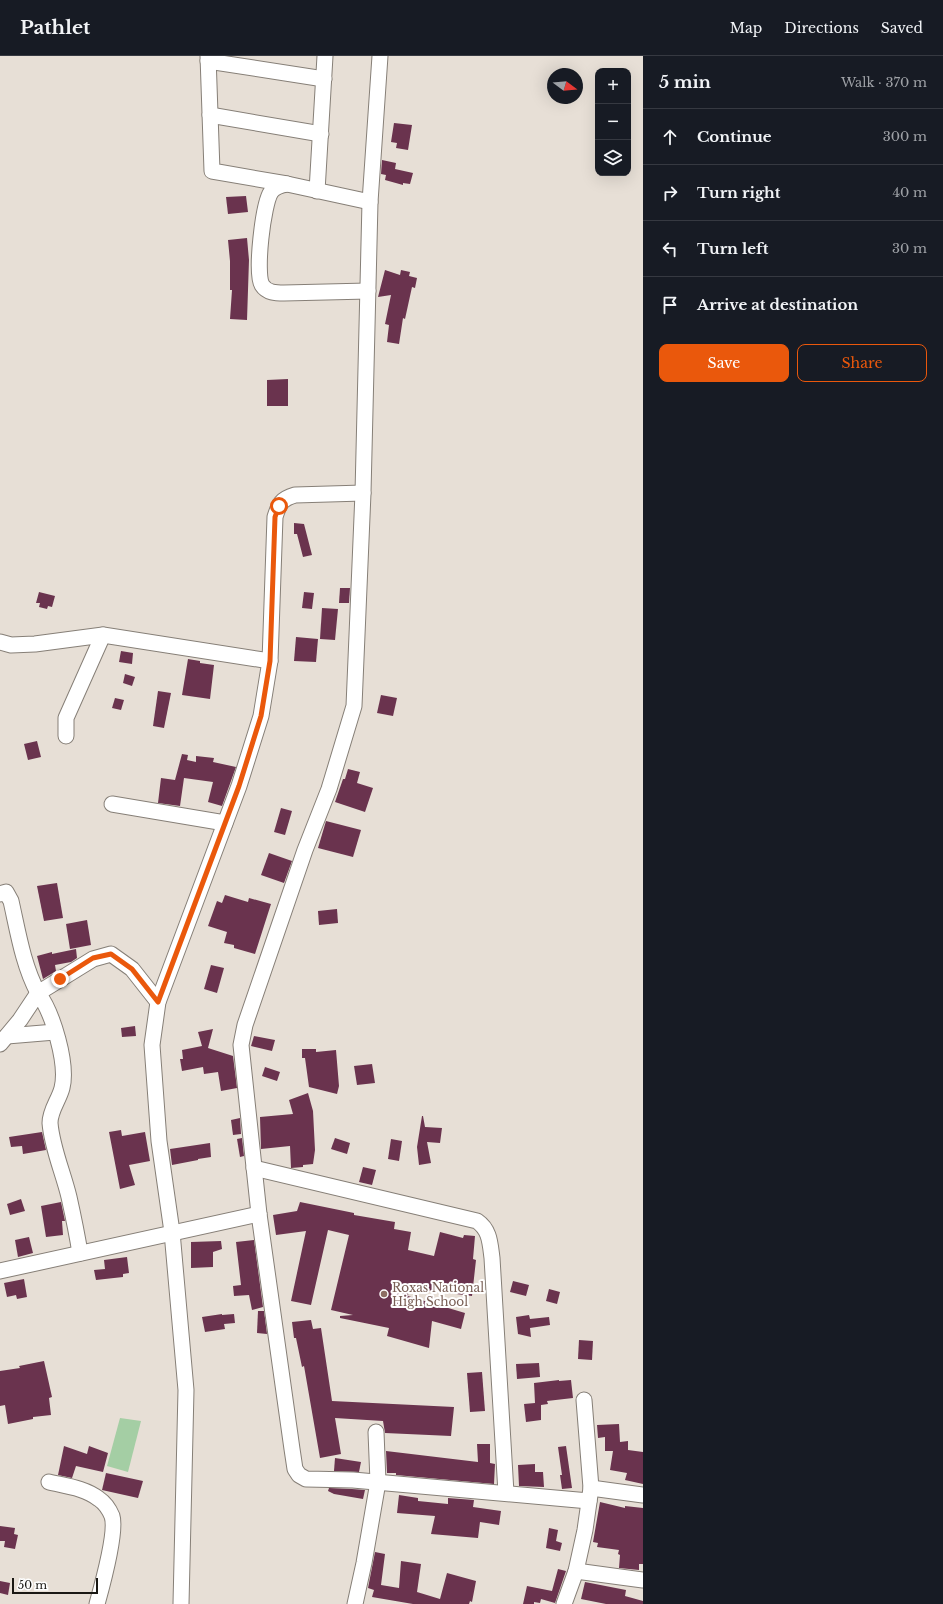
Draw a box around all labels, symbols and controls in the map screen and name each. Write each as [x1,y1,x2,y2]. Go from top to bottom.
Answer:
text: Pathlet [20,16,90,39]
text: Map [730,19,762,37]
text: Directions [784,19,859,37]
text: Saved [881,19,923,37]
north arrow [547,68,583,104]
map controls [595,68,631,176]
button: + [595,68,631,104]
text: 5 min [659,72,711,93]
text: Walk · 370 m [841,74,927,91]
button: − [595,104,631,140]
icon: ahead [659,126,681,148]
text: Continue [697,127,772,146]
text: 300 m [883,128,927,145]
button: layers [595,140,631,176]
icon: right [659,182,681,204]
text: Turn right [697,183,780,202]
text: 40 m [892,184,927,201]
icon: left [659,238,681,260]
text: Turn left [697,239,768,258]
text: 30 m [892,240,927,257]
icon: arrive [659,294,681,316]
text: Arrive at destination [697,295,858,314]
button: Save [659,344,789,382]
button: Share [797,344,927,382]
route start [270,497,288,515]
route end [51,970,69,988]
place label: Roxas National High School [392,1280,484,1309]
marker: Roxas National High School [379,1289,389,1299]
scale bar [12,1576,98,1595]
text: 50 m [18,1578,47,1592]

